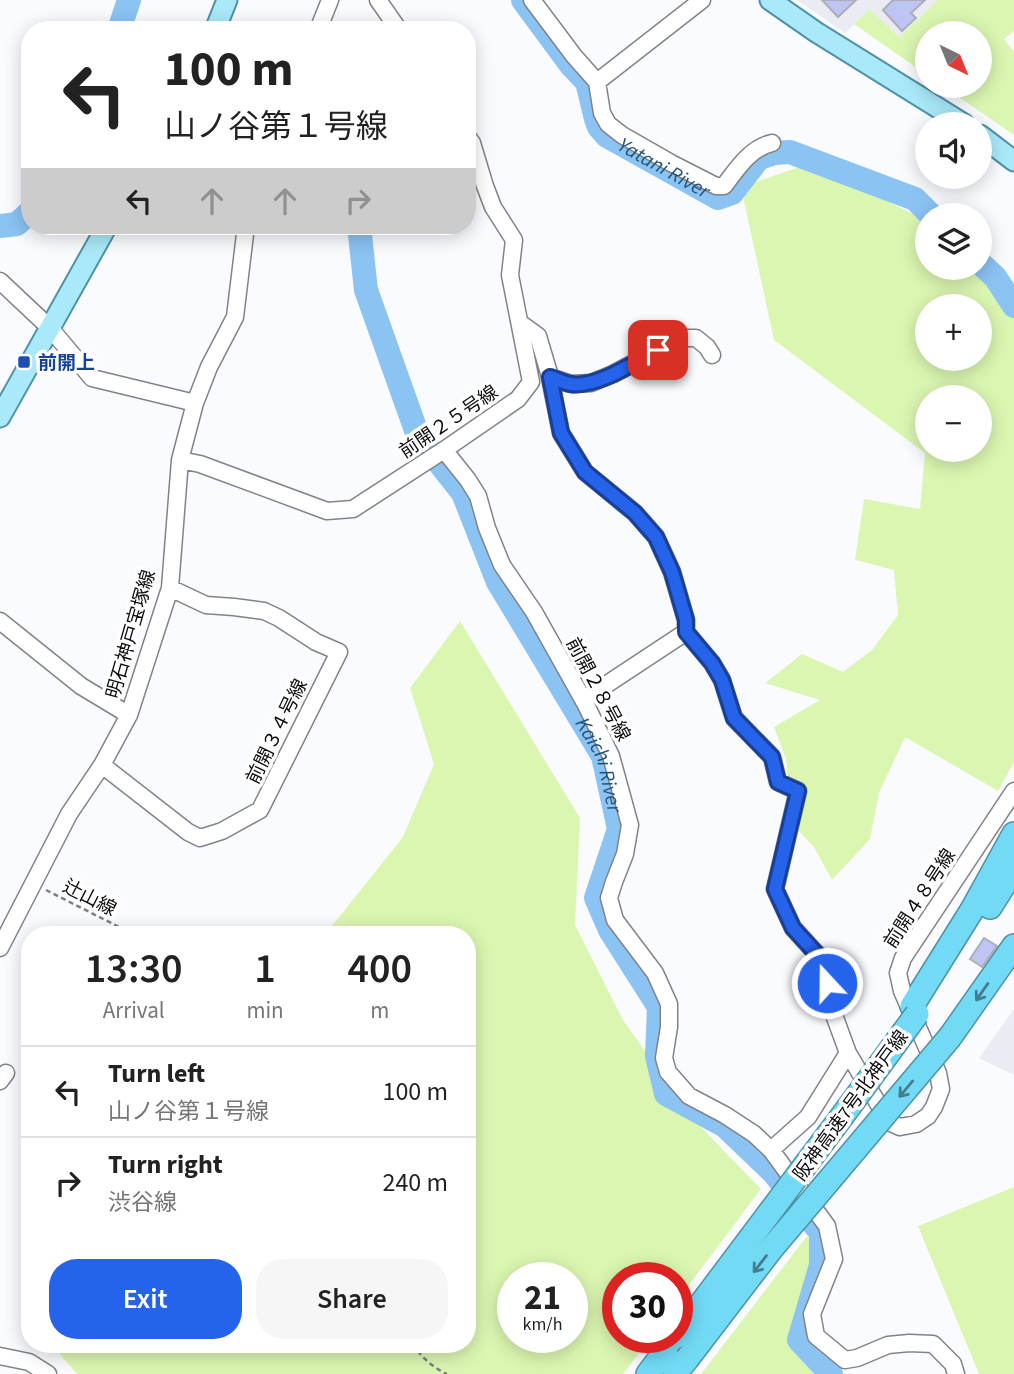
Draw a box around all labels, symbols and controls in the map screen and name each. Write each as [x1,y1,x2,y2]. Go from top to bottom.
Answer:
north arrow [915,21,992,98]
map controls [915,21,992,462]
text: 100 m [164,35,293,105]
icon: left [49,49,140,140]
text: 山ノ谷第１号線 [164,104,388,150]
button: sound [915,112,992,189]
water label: Yatani River [612,130,716,206]
icon: left [120,182,158,220]
icon: ahead [193,182,231,220]
icon: ahead [266,182,304,220]
icon: right [339,182,377,220]
button: layers [915,203,992,280]
button: + [915,294,992,371]
pin [628,320,688,380]
icon: arrive [639,331,677,369]
place label: 前開上 [38,350,95,377]
marker: 前開上 [16,354,32,370]
street label: 前開２５号線 [394,379,504,465]
button: − [915,385,992,462]
street label: 明石神戸宝塚線 [100,567,163,702]
street label: 前開２８号線 [559,633,636,746]
street label: 前開３４号線 [240,675,314,789]
water label: Kaichi River [568,711,630,816]
street label: 前開４８号線 [878,844,963,954]
street label: 辻山線 [58,873,121,923]
text: 13:30 [85,939,183,999]
text: 1 [254,939,276,999]
text: 400 [348,939,412,999]
position arrow [790,946,864,1020]
one-way arrow [975,982,989,1001]
text: Arrival [103,994,165,1027]
text: min [246,994,284,1027]
text: m [370,994,389,1027]
street label: 阪神高速7号北神戸線 [787,1025,915,1187]
text: Turn left [108,1055,205,1092]
icon: left [49,1073,87,1111]
text: 100 m [382,1073,448,1110]
one-way arrow [898,1080,914,1098]
text: 山ノ谷第１号線 [108,1095,269,1128]
text: Turn right [108,1146,223,1183]
icon: right [49,1164,87,1202]
text: 240 m [382,1164,448,1201]
text: 渋谷線 [108,1186,177,1219]
one-way arrow [753,1254,768,1273]
button: Exit [49,1259,242,1339]
button: Share [256,1259,448,1339]
speed limit sign: 30 [602,1262,693,1353]
text: 21 [524,1273,561,1323]
text: km/h [523,1312,562,1337]

